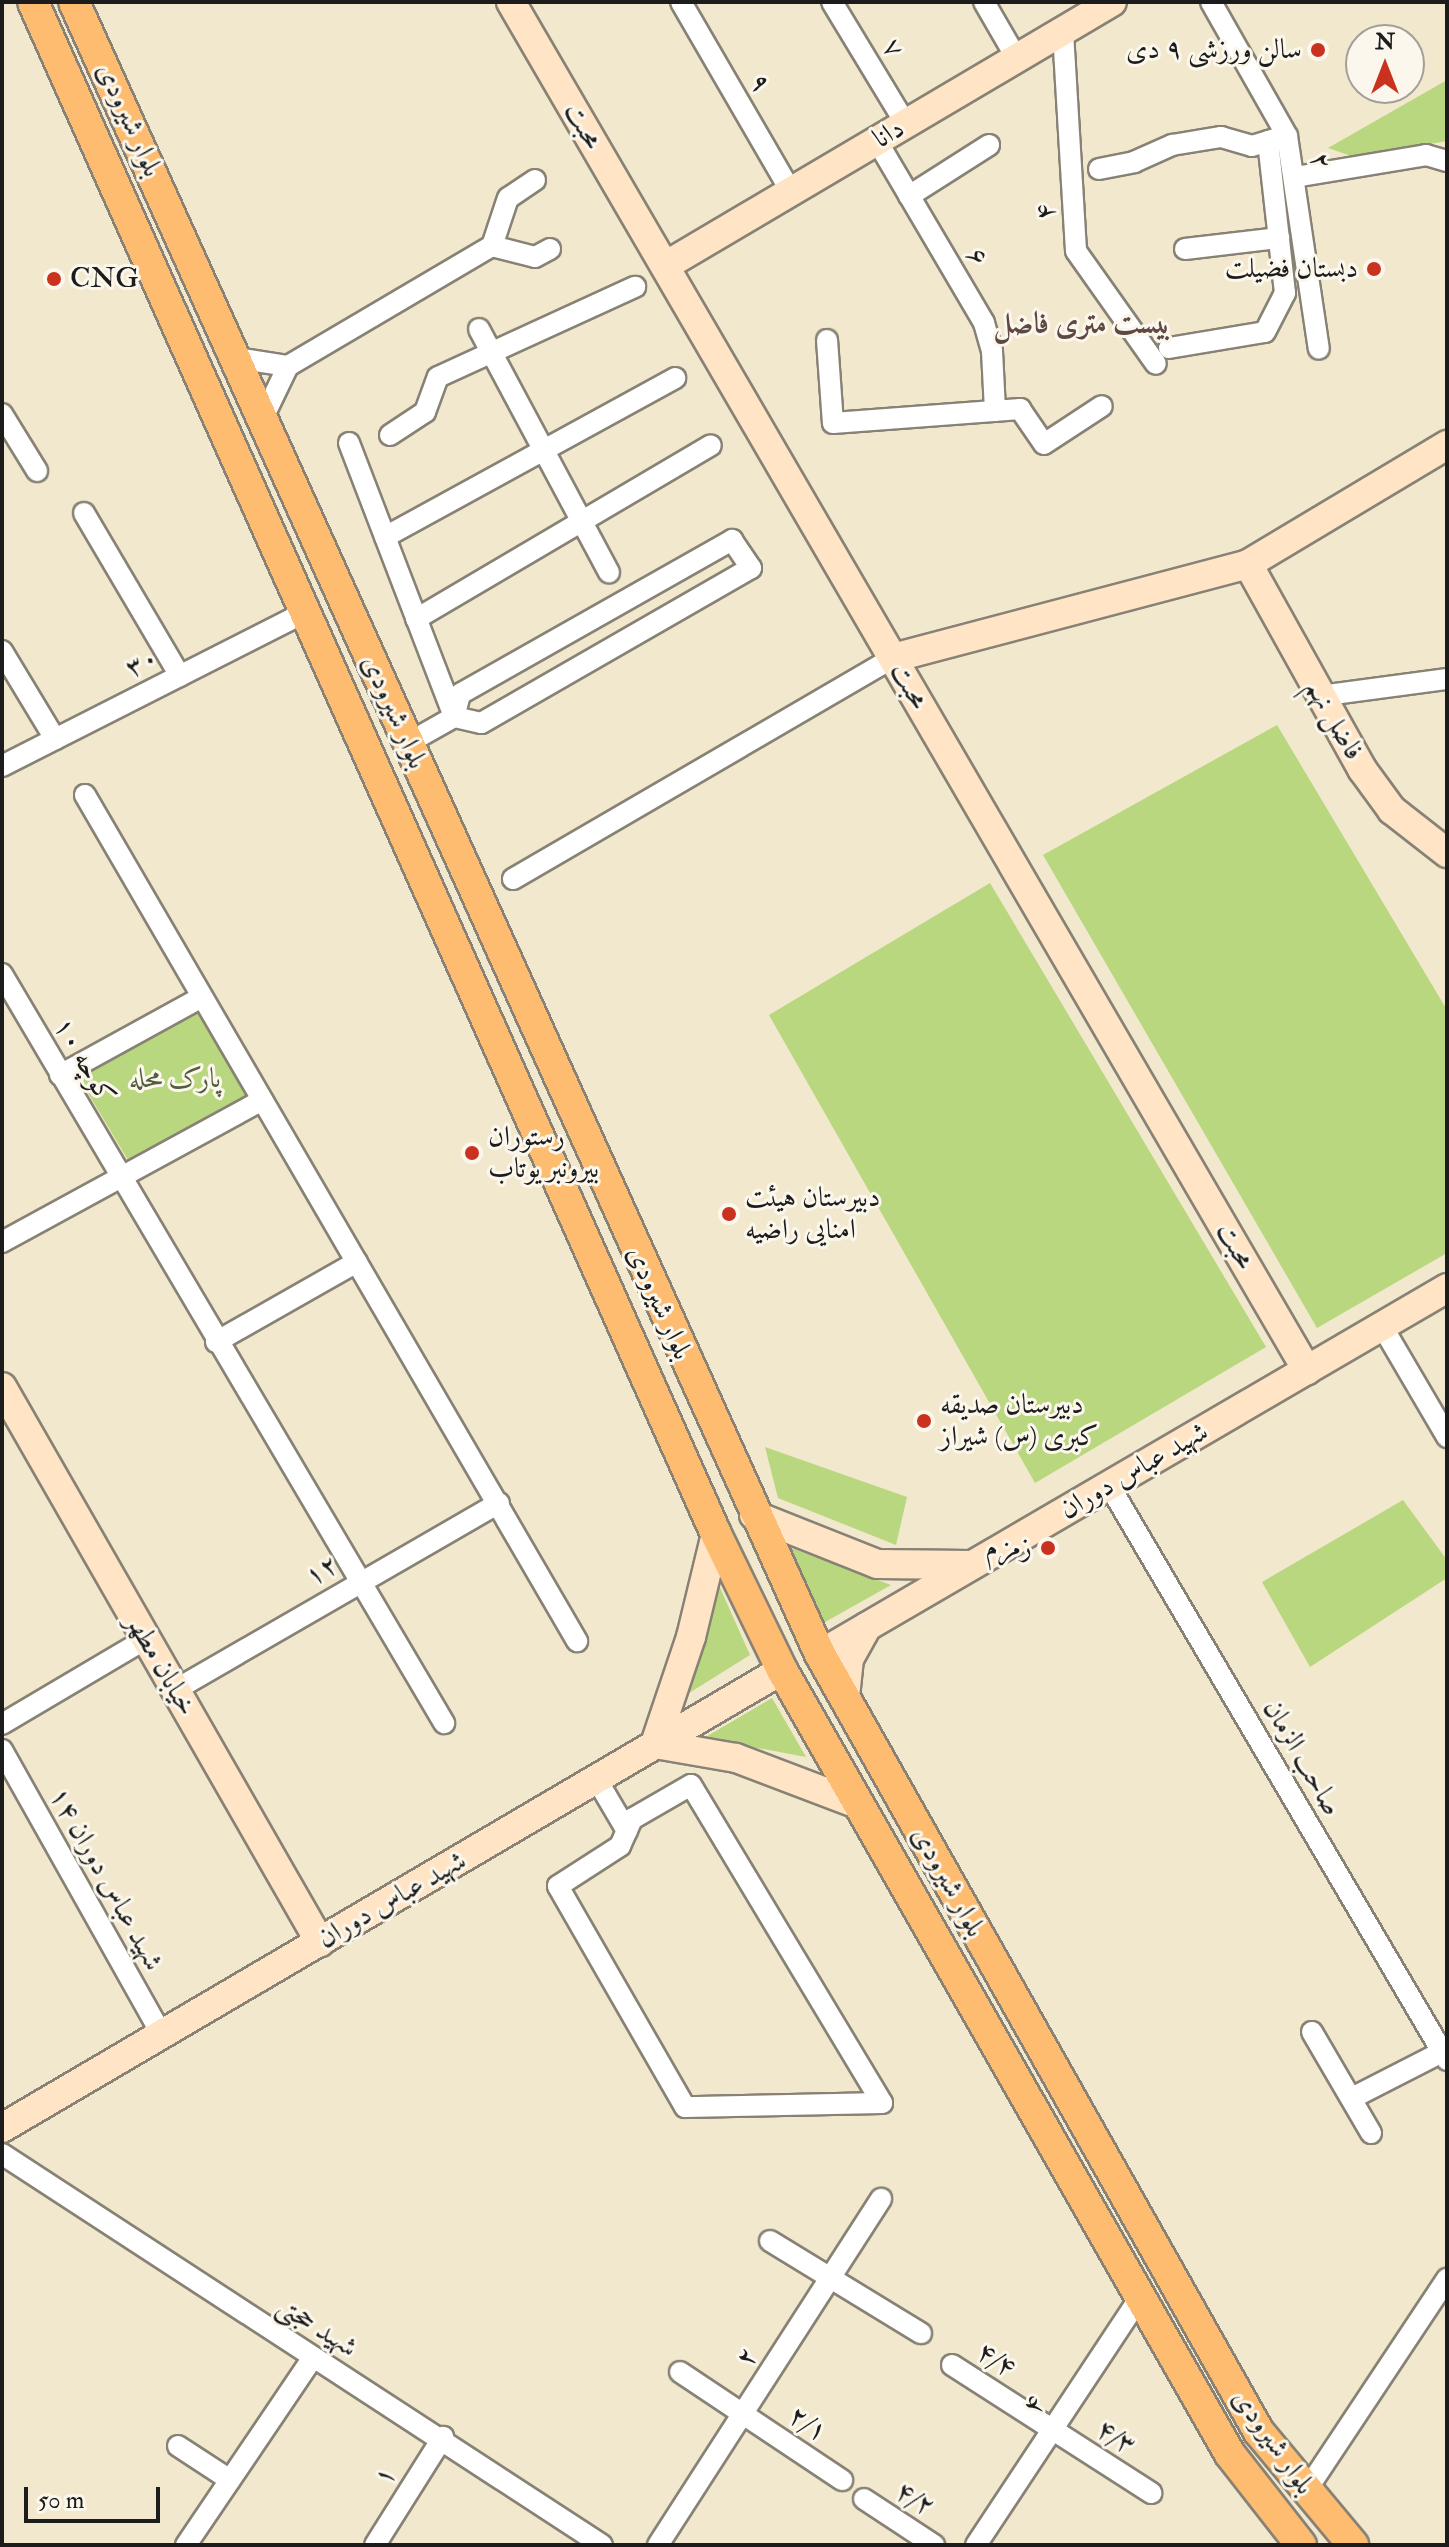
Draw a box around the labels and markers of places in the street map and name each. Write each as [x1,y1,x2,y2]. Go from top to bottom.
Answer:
place label: سالن ورزشی ۹ دی [1126,33,1302,67]
marker: سالن ورزشی ۹ دی [1309,41,1327,59]
place label: دبستان فضیلت [1225,252,1358,286]
marker: دبستان فضیلت [1365,260,1383,278]
place label: CNG [70,262,139,296]
marker: CNG [45,270,63,288]
place label: رستوران بیرونبر یوتاب [488,1120,599,1186]
marker: رستوران بیرونبر یوتاب [463,1144,481,1162]
place label: دبیرستان هیئت امنایی راضیه [745,1181,880,1247]
marker: دبیرستان هیئت امنایی راضیه [720,1205,738,1223]
place label: دبیرستان صدیقه کبری (س) شیراز [940,1388,1099,1454]
marker: دبیرستان صدیقه کبری (س) شیراز [915,1412,933,1430]
place label: زمزم [985,1531,1032,1565]
marker: زمزم [1039,1539,1057,1557]

